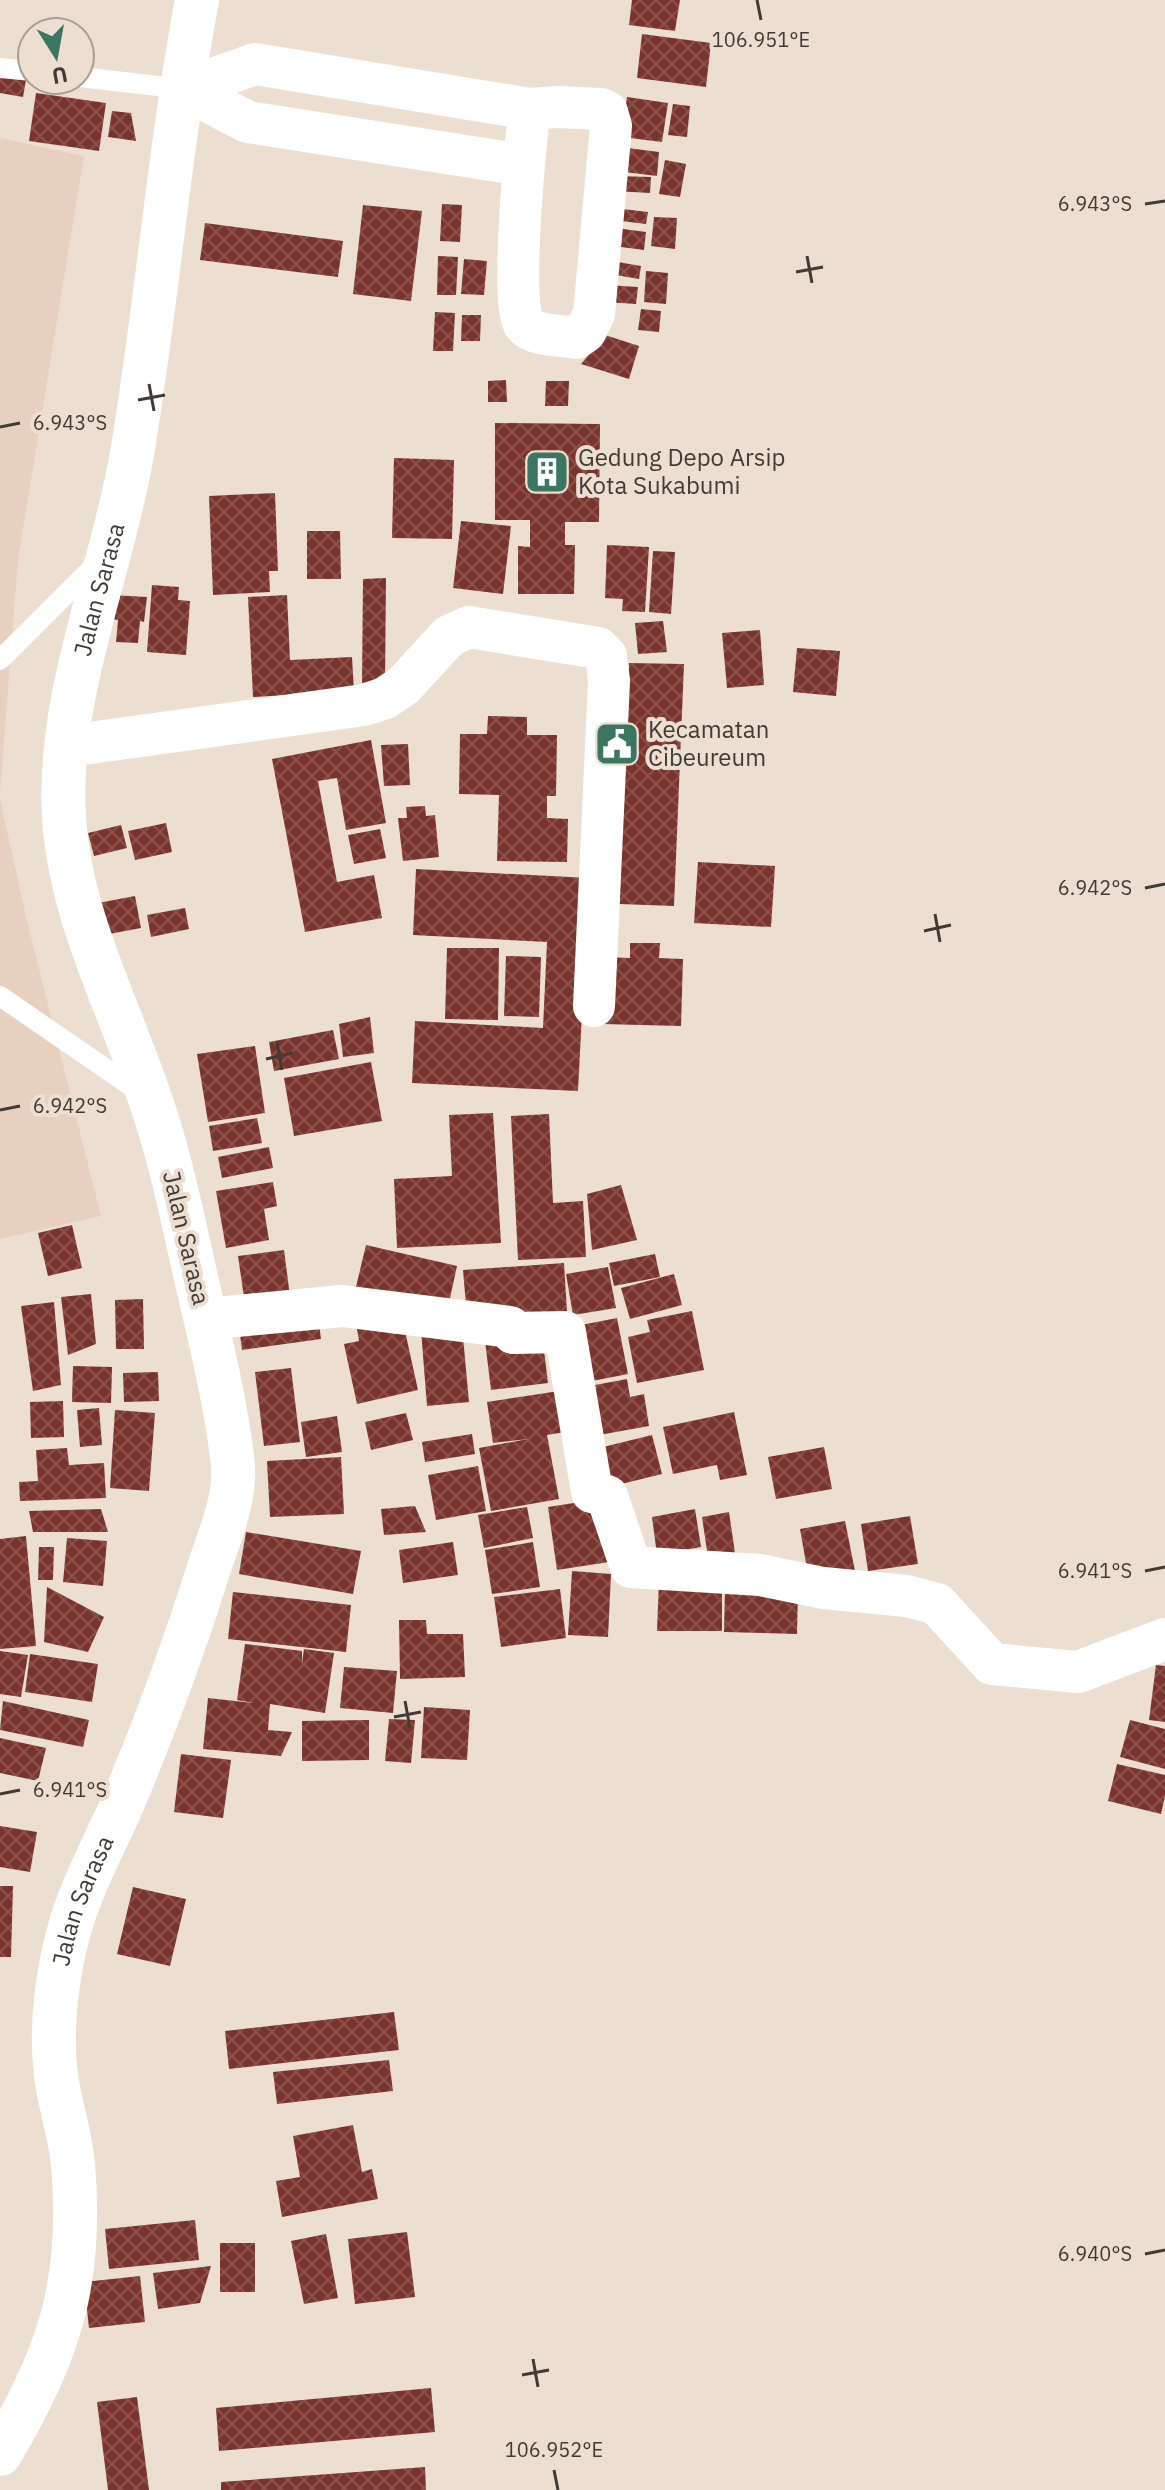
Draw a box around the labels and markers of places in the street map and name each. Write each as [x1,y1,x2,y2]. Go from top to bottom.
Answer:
place label: Gedung Depo Arsip Kota Sukabumi [578,441,785,501]
building icon: Gedung Depo Arsip Kota Sukabumi [523,448,571,496]
place label: Kecamatan Cibeureum [648,713,769,773]
public building icon: Kecamatan Cibeureum [593,720,641,768]

